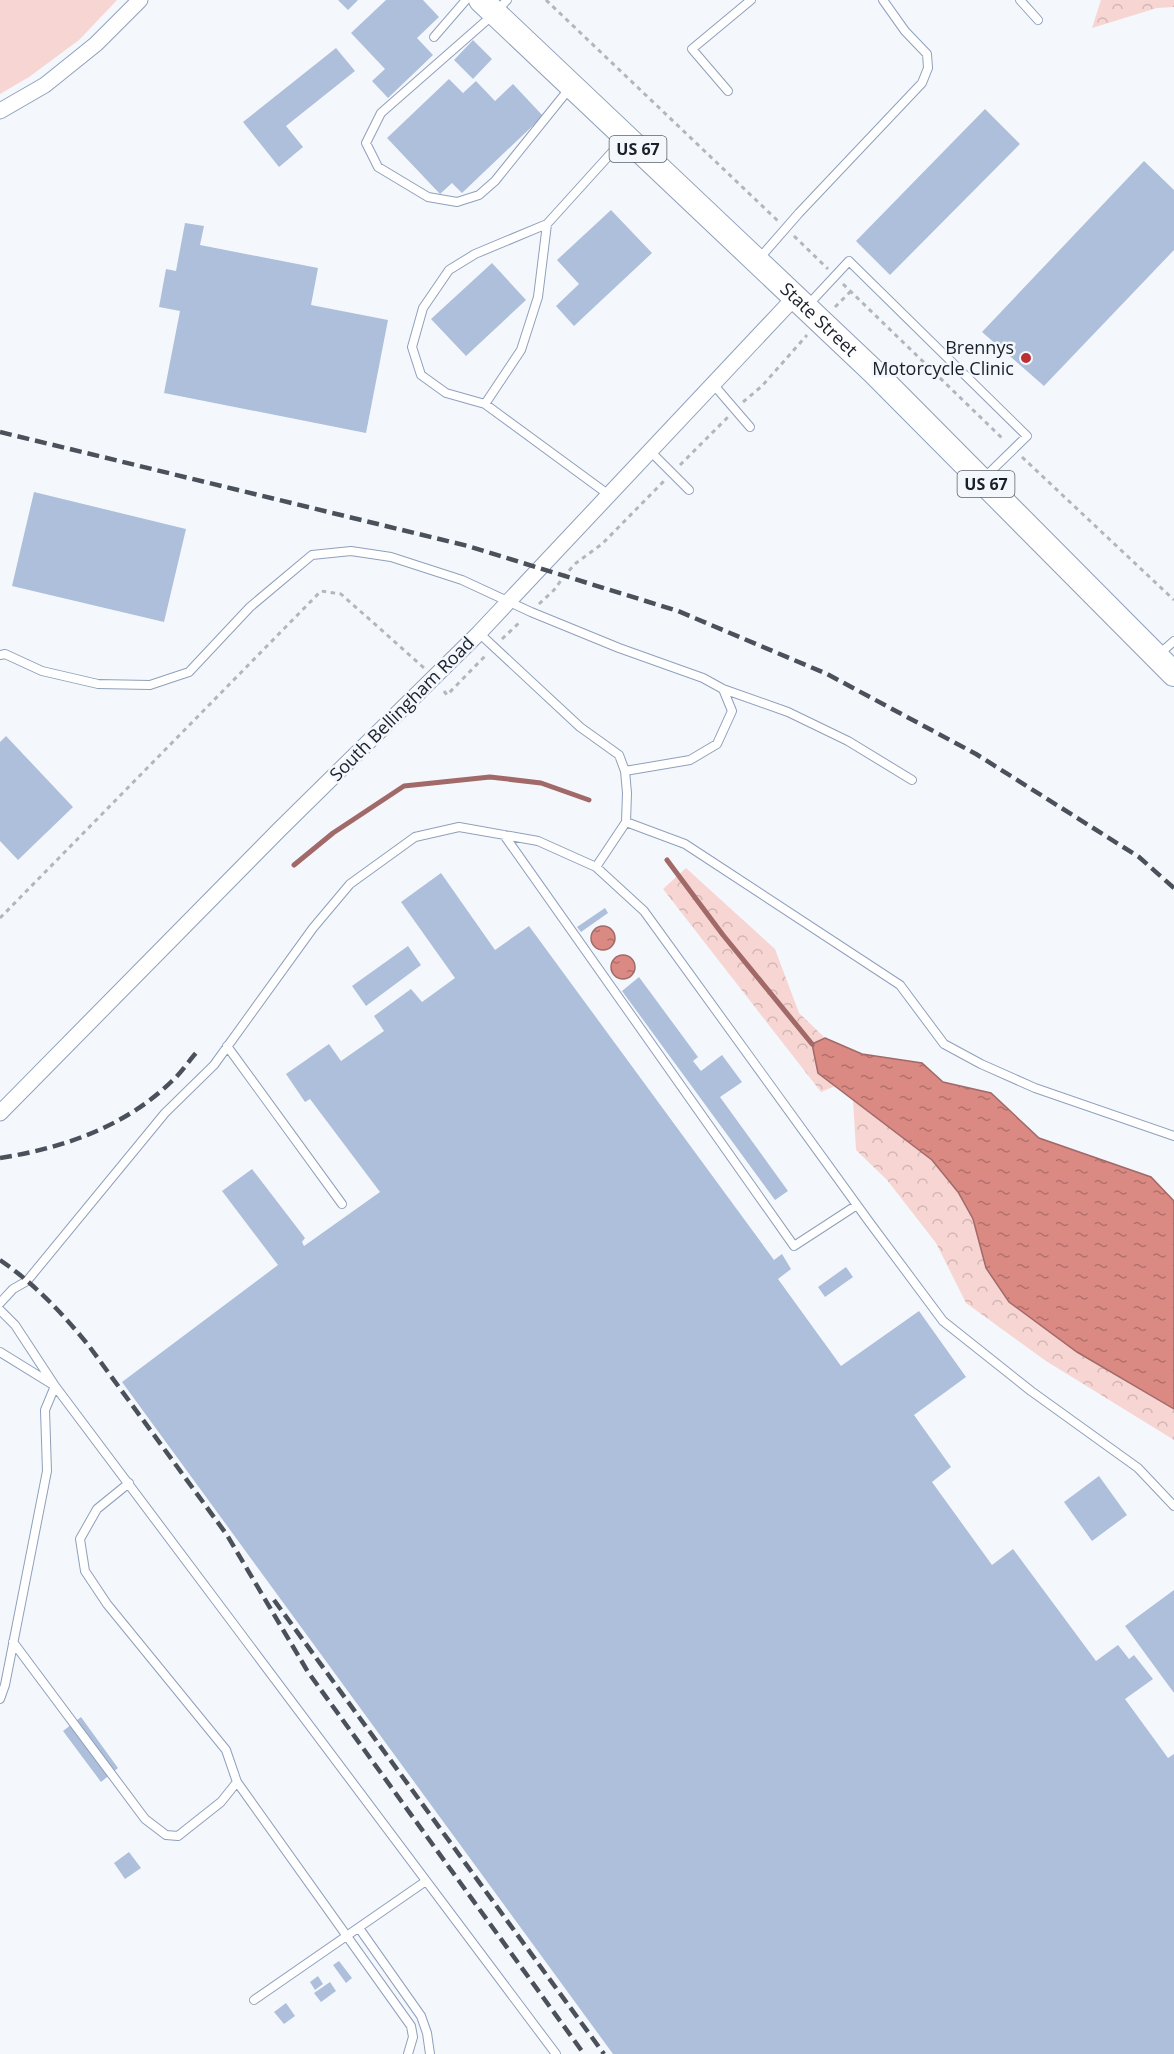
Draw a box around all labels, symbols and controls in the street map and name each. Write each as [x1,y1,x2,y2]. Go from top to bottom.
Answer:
road number: US 67 [610,136,666,162]
street label: State Street [776,277,863,361]
place label: Brennys Motorcycle Clinic [872,335,1014,380]
marker: Brennys Motorcycle Clinic [1019,351,1033,365]
road number: US 67 [958,471,1014,497]
street label: South Bellingham Road [324,631,479,786]

